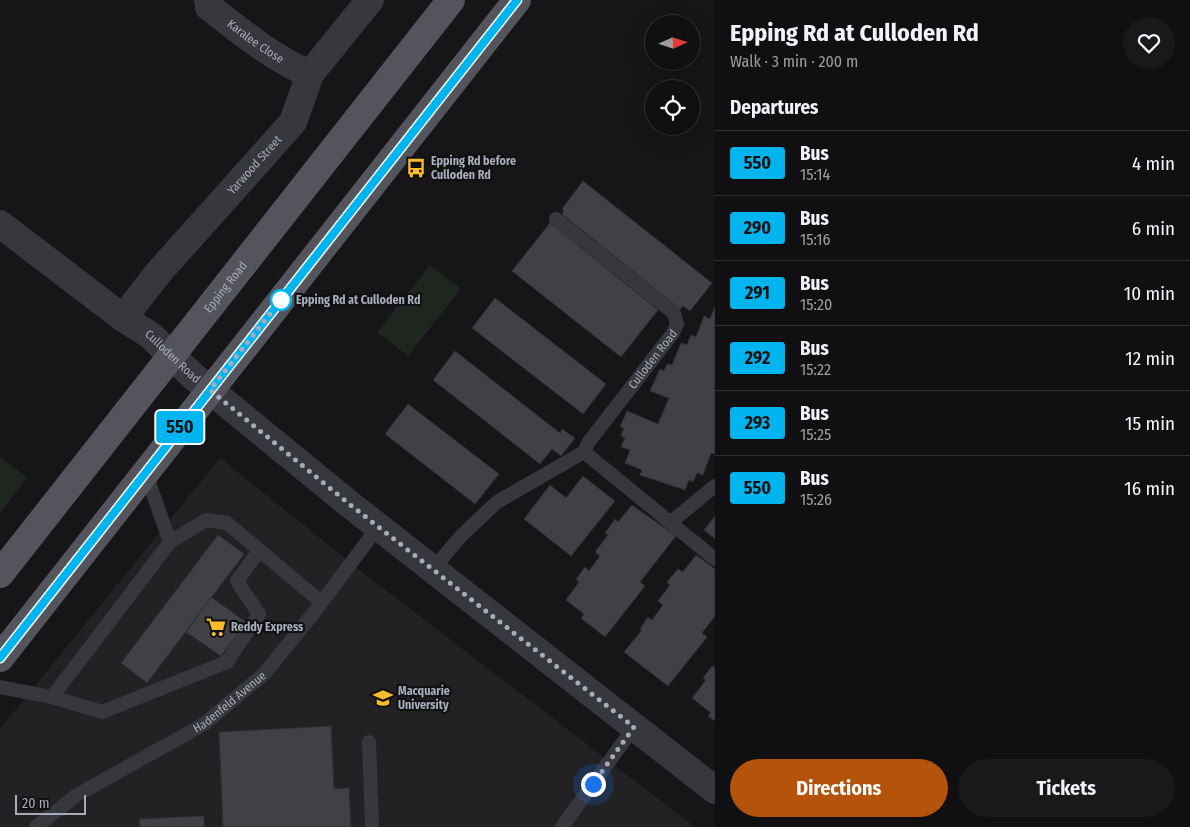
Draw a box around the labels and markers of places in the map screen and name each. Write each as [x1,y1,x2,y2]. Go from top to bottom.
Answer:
place label: Epping Rd before Culloden Rd [431,154,516,182]
bus stop icon: Epping Rd before Culloden Rd [405,157,427,179]
marker: Epping Rd at Culloden Rd [270,289,292,311]
place label: Epping Rd at Culloden Rd [296,293,420,307]
supermarket icon: Reddy Express [205,616,227,638]
place label: Reddy Express [231,620,304,634]
place label: Macquarie University [398,684,450,712]
school or university icon: Macquarie University [372,687,394,709]

